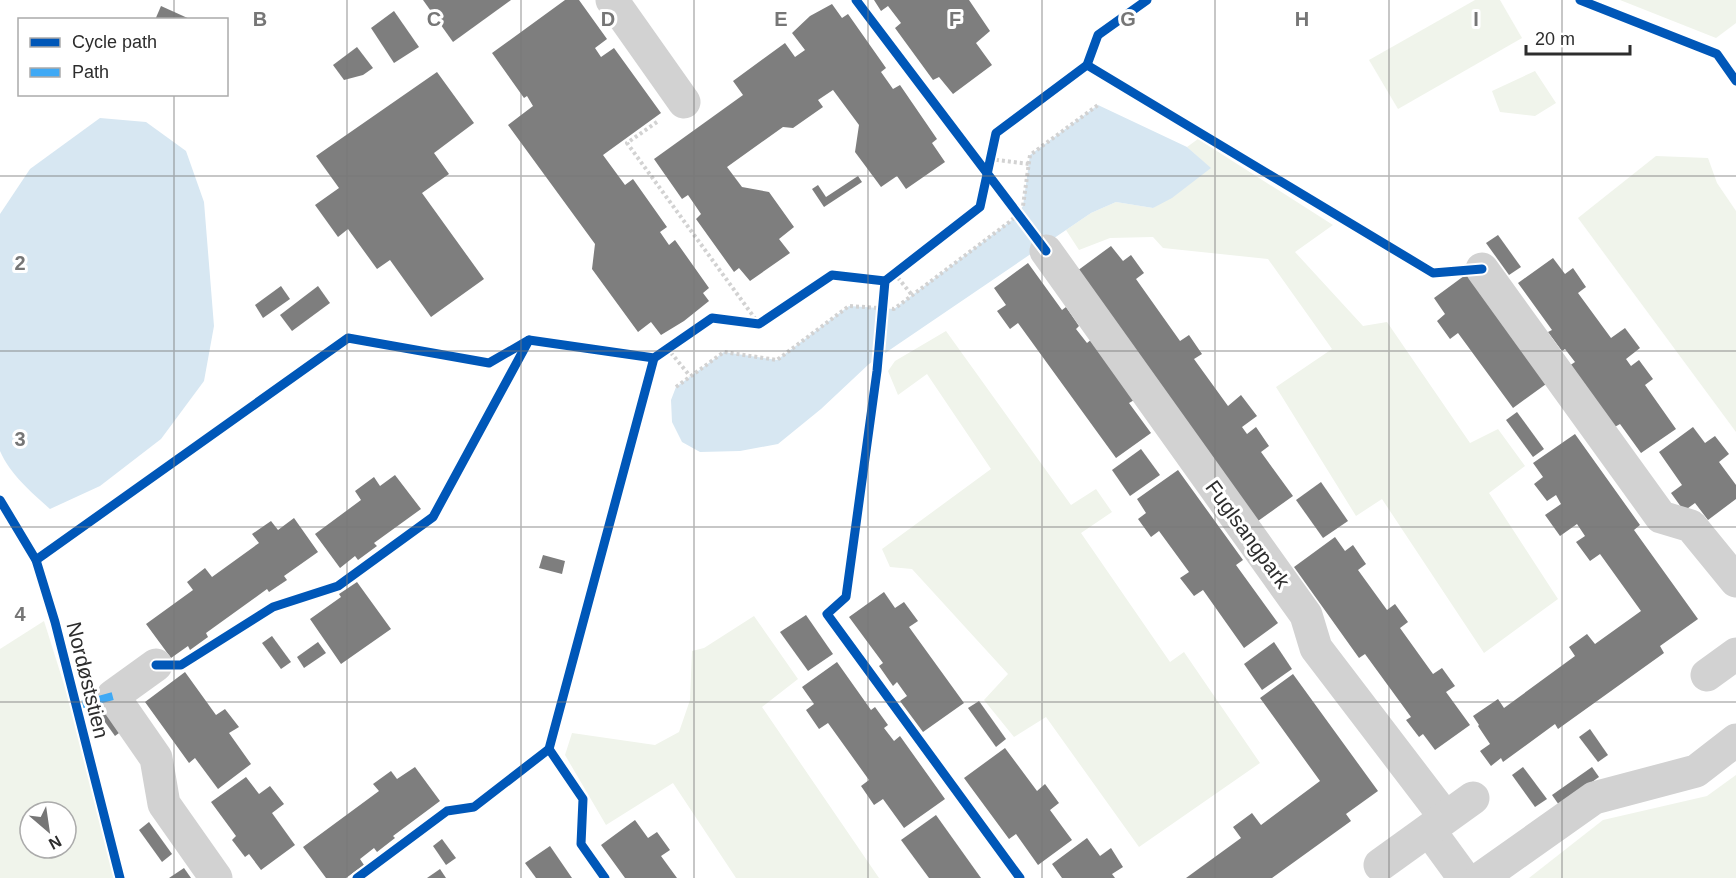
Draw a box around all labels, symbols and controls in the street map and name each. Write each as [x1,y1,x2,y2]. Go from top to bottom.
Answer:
text: B [253,8,267,30]
text: C [427,8,441,30]
text: D [601,8,615,30]
text: E [774,8,788,30]
text: F [949,8,961,30]
text: G [1120,8,1136,30]
text: H [1295,8,1309,30]
text: I [1473,8,1479,30]
legend [18,18,228,96]
scale bar [1526,18,1630,56]
text: 20 m [1535,29,1575,49]
text: Cycle path [72,32,157,52]
text: Path [72,62,109,82]
text: 2 [14,252,26,274]
text: 3 [14,428,26,450]
street label: Fuglsangpark [1201,476,1295,593]
text: 4 [14,603,26,625]
street label: Nordøststien [62,619,114,741]
north arrow [18,800,78,860]
text: N [46,832,64,853]

